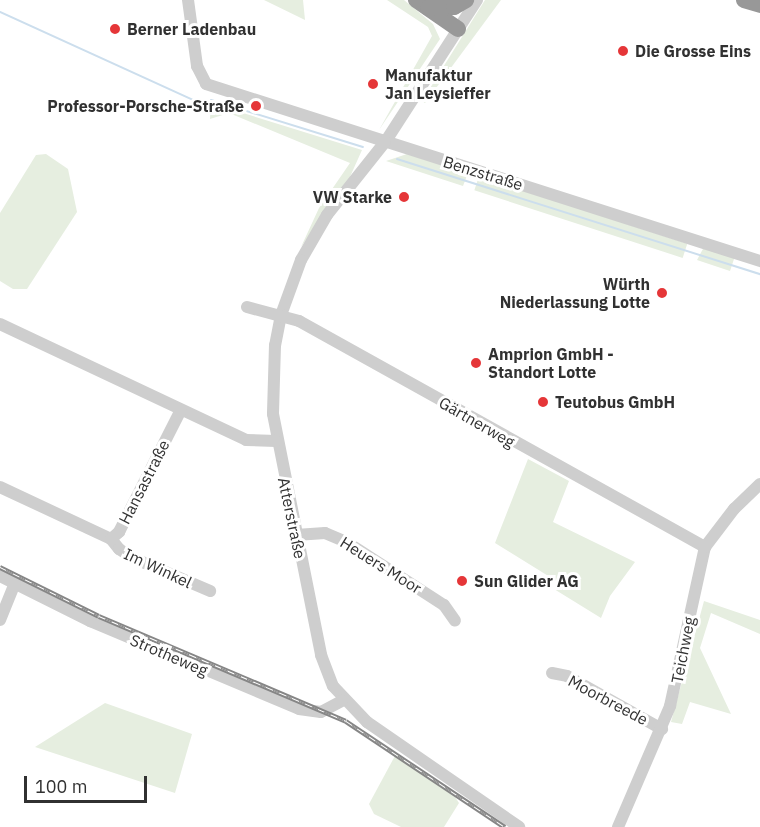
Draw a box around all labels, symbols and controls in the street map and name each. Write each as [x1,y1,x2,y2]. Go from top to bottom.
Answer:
place label: Berner Ladenbau [127,19,256,39]
marker: Berner Ladenbau [108,22,122,36]
place label: Die Grosse Eins [635,41,751,61]
marker: Die Grosse Eins [616,44,630,58]
place label: Manufaktur Jan Leysieffer [385,65,491,103]
marker: Manufaktur Jan Leysieffer [366,77,380,91]
place label: Professor-Porsche-Straße [47,96,244,116]
marker: Professor-Porsche-Straße [249,99,263,113]
street label: Benzstraße [441,152,525,194]
place label: VW Starke [313,187,392,207]
marker: VW Starke [397,190,411,204]
place label: Würth Niederlassung Lotte [500,274,650,312]
marker: Würth Niederlassung Lotte [655,286,669,300]
place label: Amprion GmbH - Standort Lotte [488,344,614,382]
marker: Amprion GmbH - Standort Lotte [469,356,483,370]
place label: Teutobus GmbH [555,392,675,412]
street label: Gärtnerweg [436,393,518,451]
marker: Teutobus GmbH [536,395,550,409]
street label: Hansastraße [115,437,173,527]
street label: Atterstraße [274,476,310,560]
street label: Heuers Moor [337,532,425,598]
street label: Im Winkel [121,544,195,592]
place label: Sun Glider AG [474,571,579,591]
marker: Sun Glider AG [455,574,469,588]
street label: Teichweg [667,615,699,685]
street label: Strotheweg [127,630,211,680]
street label: Moorbreede [565,671,651,729]
scale bar [27,764,150,802]
text: 100 m [35,775,87,798]

